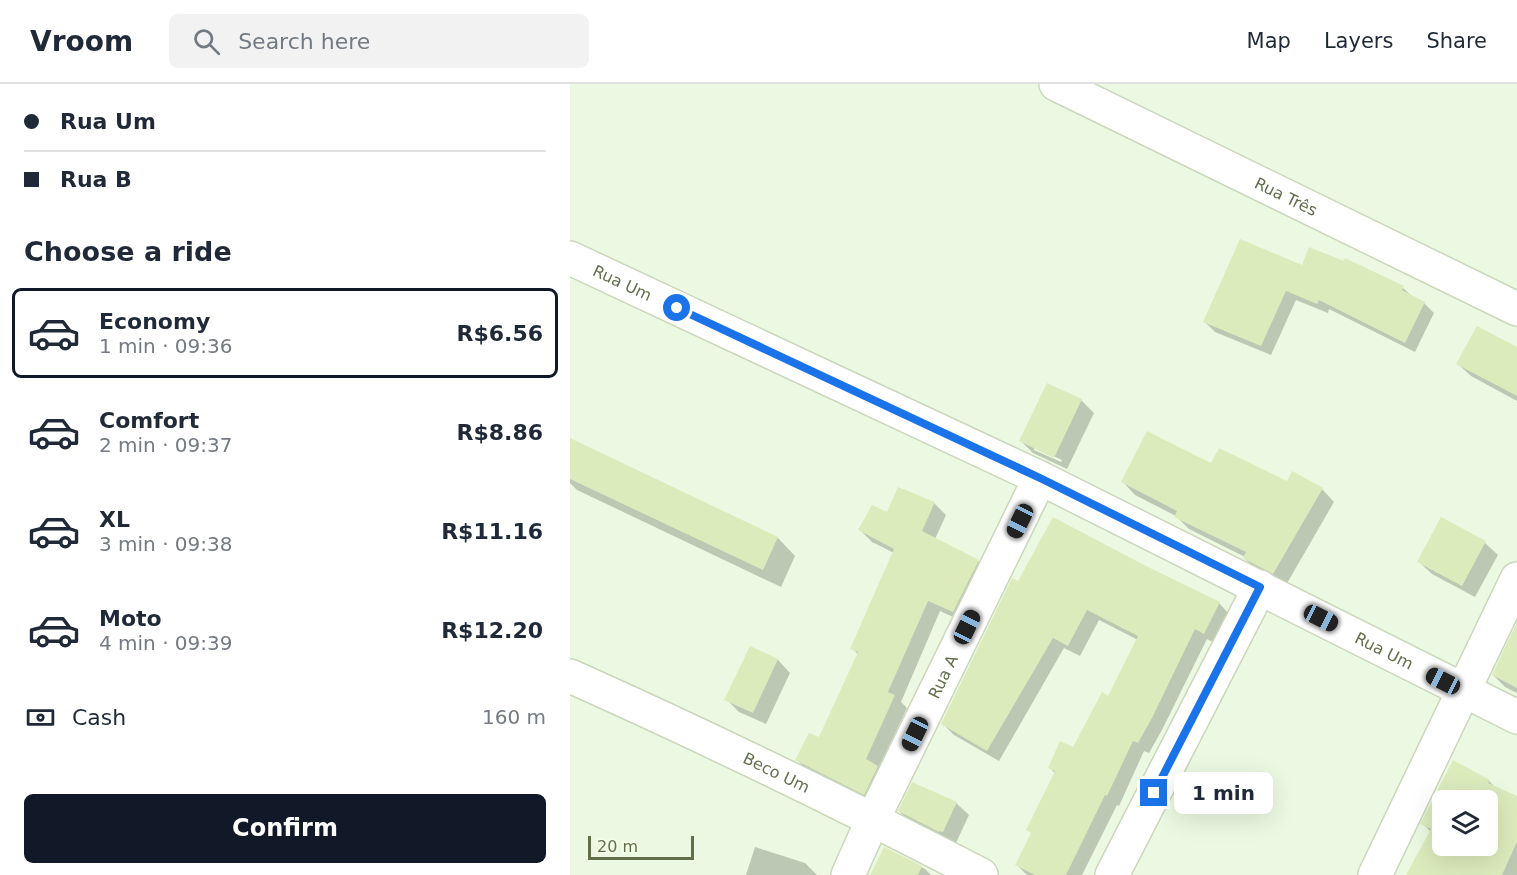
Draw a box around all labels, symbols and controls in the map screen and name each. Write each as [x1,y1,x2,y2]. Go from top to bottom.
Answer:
search box [169,14,589,68]
text: Vroom [30,25,133,58]
icon: search [190,25,223,58]
text: Search here [238,29,370,54]
text: Map [1247,29,1291,53]
text: Layers [1324,29,1393,53]
text: Share [1426,29,1487,53]
text: Rua Um [60,109,156,134]
text: Rua B [60,167,132,192]
street label: Rua Três [1251,173,1320,220]
text: Choose a ride [24,236,232,267]
street label: Rua Um [590,261,655,305]
route start [663,294,690,321]
icon: car [27,306,81,360]
text: Economy [99,309,210,334]
text: R$6.56 [456,321,543,346]
text: 1 min · 09:36 [99,334,233,358]
icon: car [27,405,81,459]
text: Comfort [99,408,199,433]
text: R$8.86 [456,420,543,445]
text: 2 min · 09:37 [99,433,233,457]
car [1004,501,1036,541]
icon: car [27,504,81,558]
text: XL [99,507,130,532]
text: R$11.16 [441,519,543,544]
text: 3 min · 09:38 [99,532,233,556]
car [1301,602,1341,634]
icon: car [27,603,81,657]
text: Moto [99,606,162,631]
car [951,607,983,647]
text: R$12.20 [441,618,543,643]
street label: Rua Um [1352,628,1416,673]
text: 4 min · 09:39 [99,631,233,655]
street label: Rua A [925,652,962,702]
car [1423,665,1463,697]
icon: cash [24,701,57,734]
text: Cash [72,705,126,730]
text: 160 m [482,705,546,729]
car [899,714,931,754]
street label: Beco Um [740,749,813,797]
callout: 1 min [1175,772,1274,814]
route end [1140,779,1167,806]
text: 1 min [1192,781,1255,805]
map controls [1432,790,1498,856]
button: layers [1432,790,1498,856]
button: Confirm [24,794,546,863]
scale bar [588,833,694,860]
text: 20 m [597,837,638,856]

